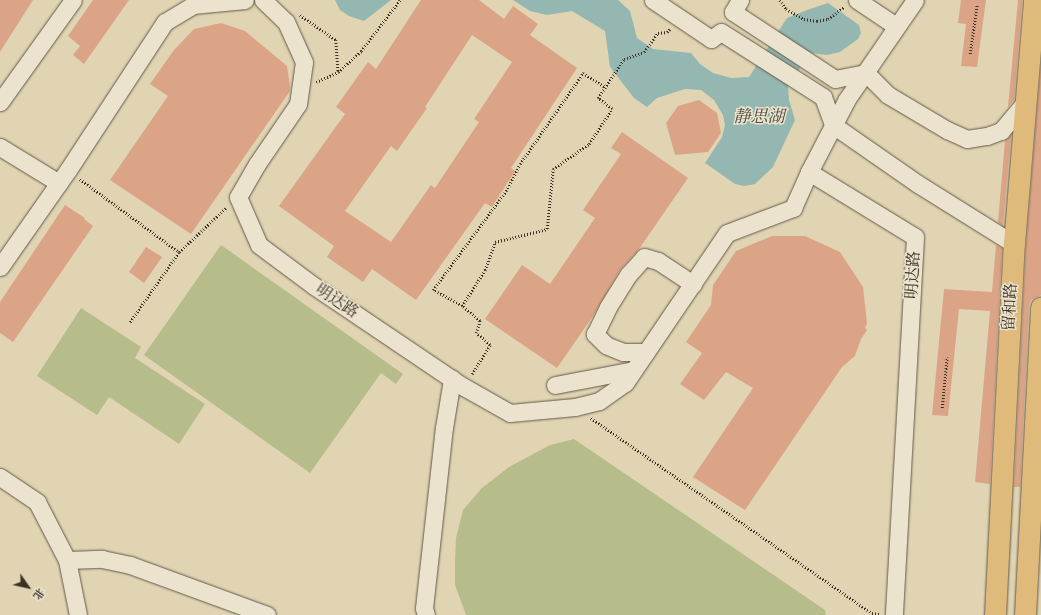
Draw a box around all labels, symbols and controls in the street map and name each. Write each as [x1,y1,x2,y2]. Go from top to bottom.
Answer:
water label: 静思湖 [734,107,784,127]
street label: 明达路 [902,251,924,299]
street label: 明达路 [312,280,362,322]
street label: 留和路 [999,283,1021,331]
north arrow [8,567,48,607]
text: 北 [30,586,47,602]

